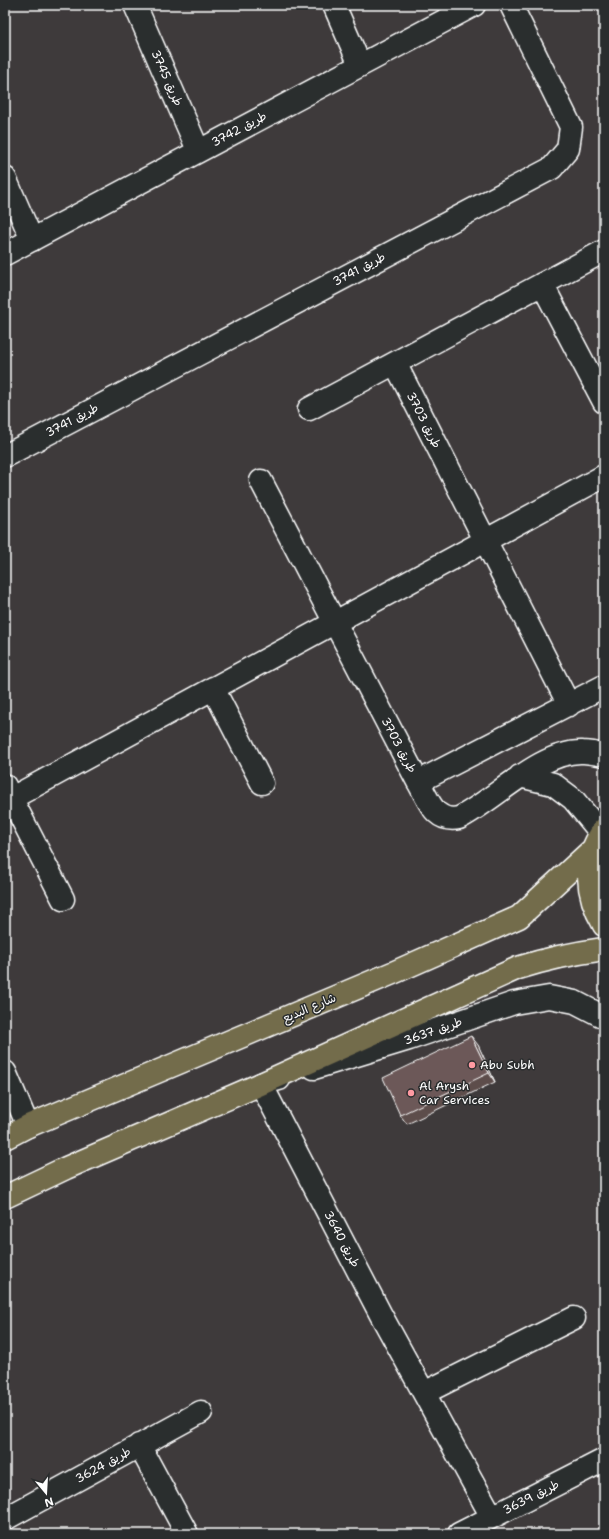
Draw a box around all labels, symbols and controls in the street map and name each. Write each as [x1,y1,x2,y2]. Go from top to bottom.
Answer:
street label: طريق 3745 [148,47,186,109]
street label: طريق 3742 [209,108,269,150]
street label: طريق 3741 [330,248,388,290]
street label: طريق 3703 [403,389,445,451]
street label: طريق 3741 [43,399,101,441]
street label: طريق 3703 [378,714,420,776]
street label: شارع البديع [280,990,339,1027]
street label: طريق 3637 [402,1014,464,1048]
place label: Abu Subh [480,1057,535,1073]
marker: Abu Subh [467,1060,477,1070]
place label: Al Arysh Car Services [419,1078,490,1108]
marker: Al Arysh Car Services [406,1088,416,1098]
street label: طريق 3640 [320,1208,364,1270]
street label: طريق 3624 [72,1443,134,1487]
north arrow [26,1473,66,1513]
street label: طريق 3639 [500,1476,562,1518]
text: N [42,1494,55,1511]

